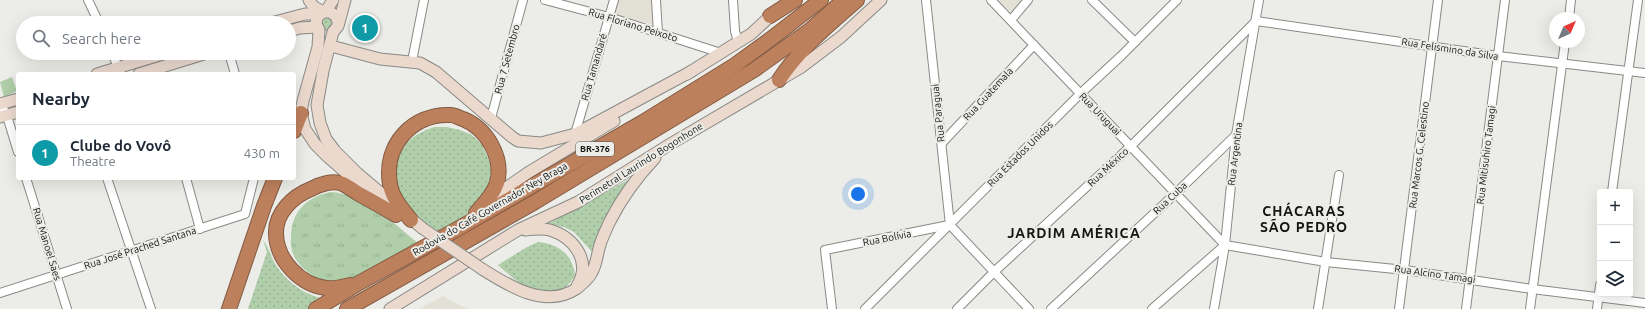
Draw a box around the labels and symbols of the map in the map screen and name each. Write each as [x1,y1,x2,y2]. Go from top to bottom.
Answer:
street label: Rua Floriano Peixoto [587,6,679,44]
north arrow [1549,12,1585,48]
pin: 1 [352,13,378,43]
street label: Rua 7 Setembro [492,23,522,95]
street label: Rua Tamandaré [579,32,609,102]
street label: Rua Felismino da Silva [1401,36,1499,62]
street label: Rua Guatemala [961,65,1015,123]
street label: Rua Paraguai [929,83,947,143]
street label: Rua Uruguai [1077,90,1123,138]
street label: Rua Marcos G. Celestino [1407,101,1431,209]
street label: Rua Mitisuhiro Tamagi [1474,105,1498,205]
street label: Rua Estados Unidos [985,119,1055,189]
street label: Perimetral Laurindo Bogonhone [577,120,705,206]
street label: Rua Argentina [1226,122,1244,186]
road number: BR-376 [576,142,614,156]
street label: Rua México [1085,145,1131,189]
street label: Rodovia do Café Governador Ney Braga [411,160,569,258]
street label: Rua Cuba [1151,180,1189,216]
your location [848,184,868,204]
district label: CHÁCARAS SÃO PEDRO [1260,202,1348,235]
street label: Rua Manoel Saes [31,206,63,282]
district label: JARDIM AMÉRICA [1007,224,1141,241]
street label: Rua José Prached Santana [83,225,197,271]
street label: Rua Bolívia [862,228,912,248]
street label: Rua Alcino Tamagi [1394,263,1476,285]

